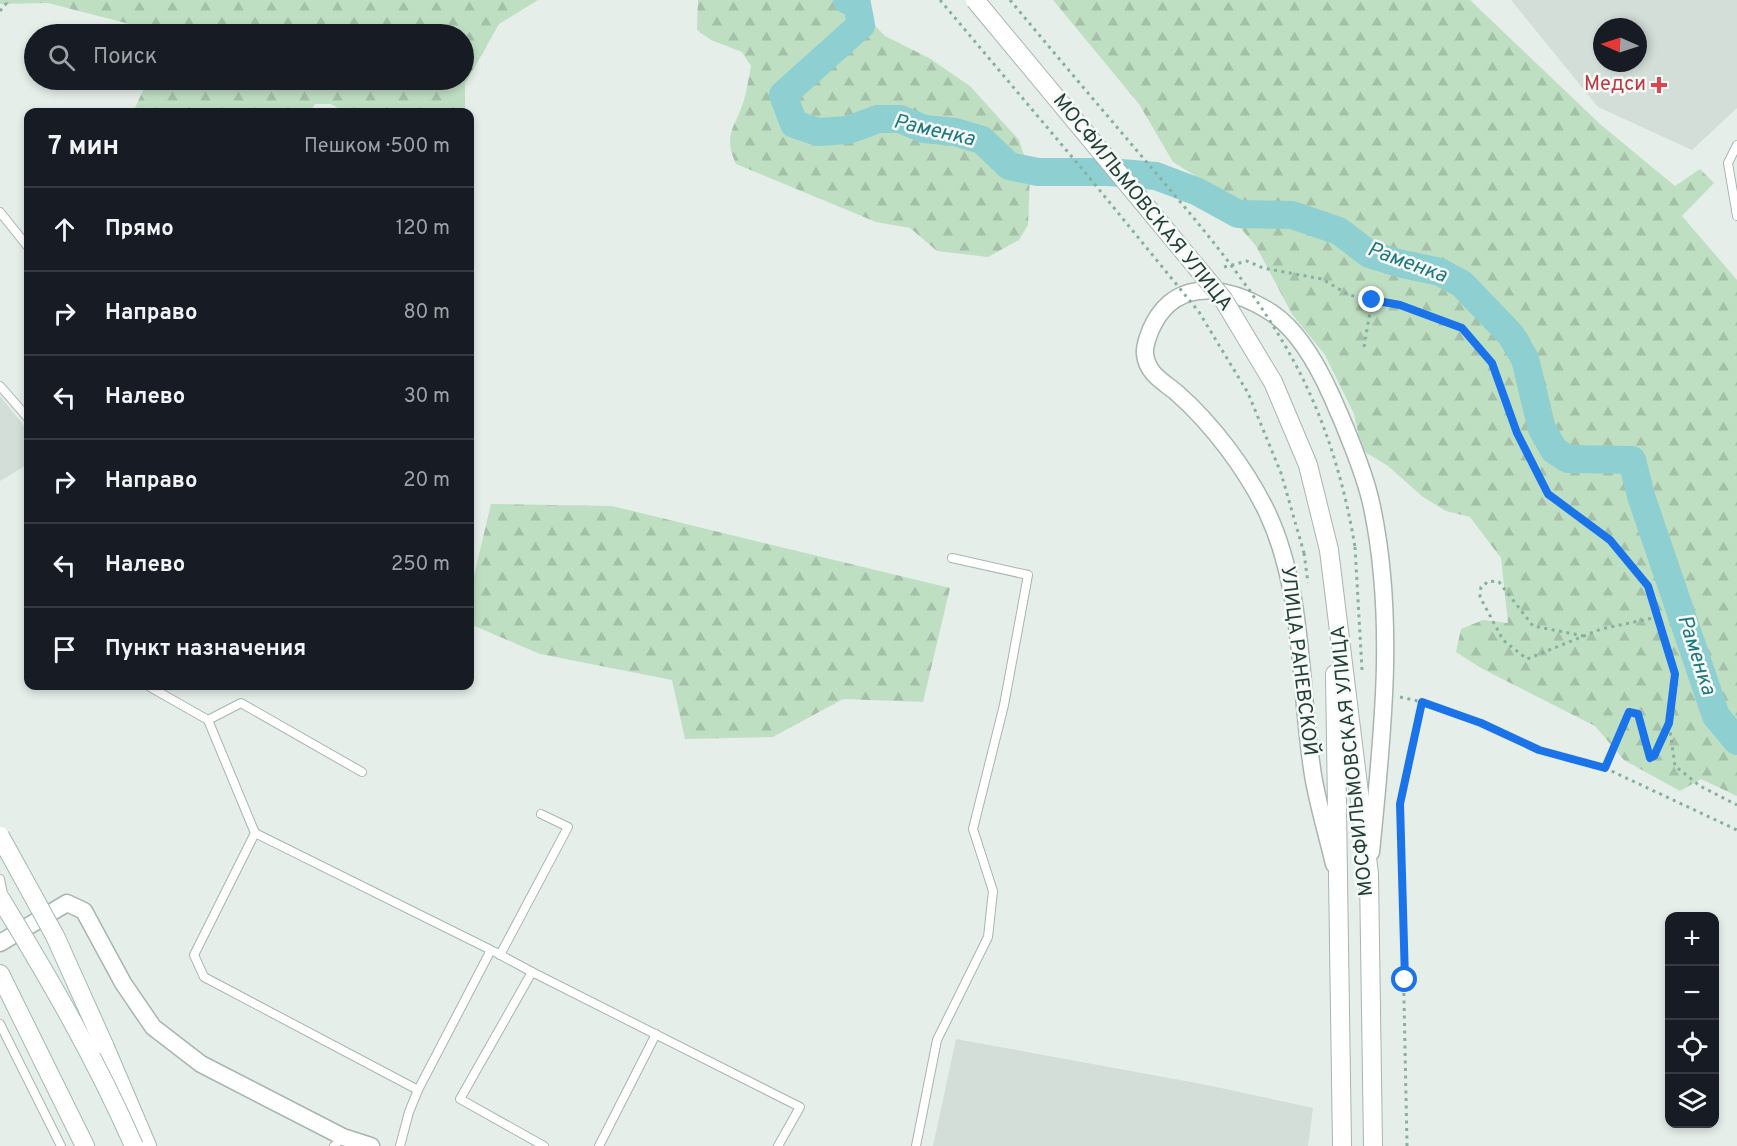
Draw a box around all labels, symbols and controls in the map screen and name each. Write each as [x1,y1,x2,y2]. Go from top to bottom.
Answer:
north arrow [1593,18,1647,72]
search box [24,24,474,90]
icon: search [45,41,78,74]
text: Поиск [93,44,157,71]
place label: Медси [1584,72,1646,98]
marker: Медси [1650,76,1668,94]
street label: МОСФИЛЬМОВСКАЯ УЛИЦА [1046,89,1238,317]
water label: Раменка [891,109,977,153]
text: 7 мин [48,131,119,164]
text: Пешком · 500 m [304,134,450,160]
icon: ahead [48,213,81,246]
text: Прямо [105,216,174,243]
text: 120 m [396,216,450,242]
water label: Раменка [1364,236,1451,290]
route end [1358,286,1384,312]
icon: right [48,297,81,330]
text: Направо [105,300,197,327]
text: 80 m [404,300,450,326]
icon: left [48,381,81,414]
text: Налево [105,384,185,411]
text: 30 m [404,384,450,410]
icon: right [48,465,81,498]
text: Направо [105,468,197,495]
text: 20 m [403,468,450,494]
icon: left [48,549,81,582]
text: Налево [105,552,185,579]
text: 250 m [391,552,450,578]
street label: УЛИЦА РАНЕВСКОЙ [1273,564,1325,758]
water label: Раменка [1670,612,1722,699]
street label: МОСФИЛЬМОВСКАЯ УЛИЦА [1326,624,1380,898]
icon: arrive [48,633,81,666]
text: Пункт назначения [105,636,306,663]
map controls [1665,912,1719,1128]
button: + [1665,912,1719,966]
route start [1391,966,1417,992]
button: − [1665,966,1719,1020]
button: locate [1665,1020,1719,1074]
button: layers [1665,1074,1719,1128]

